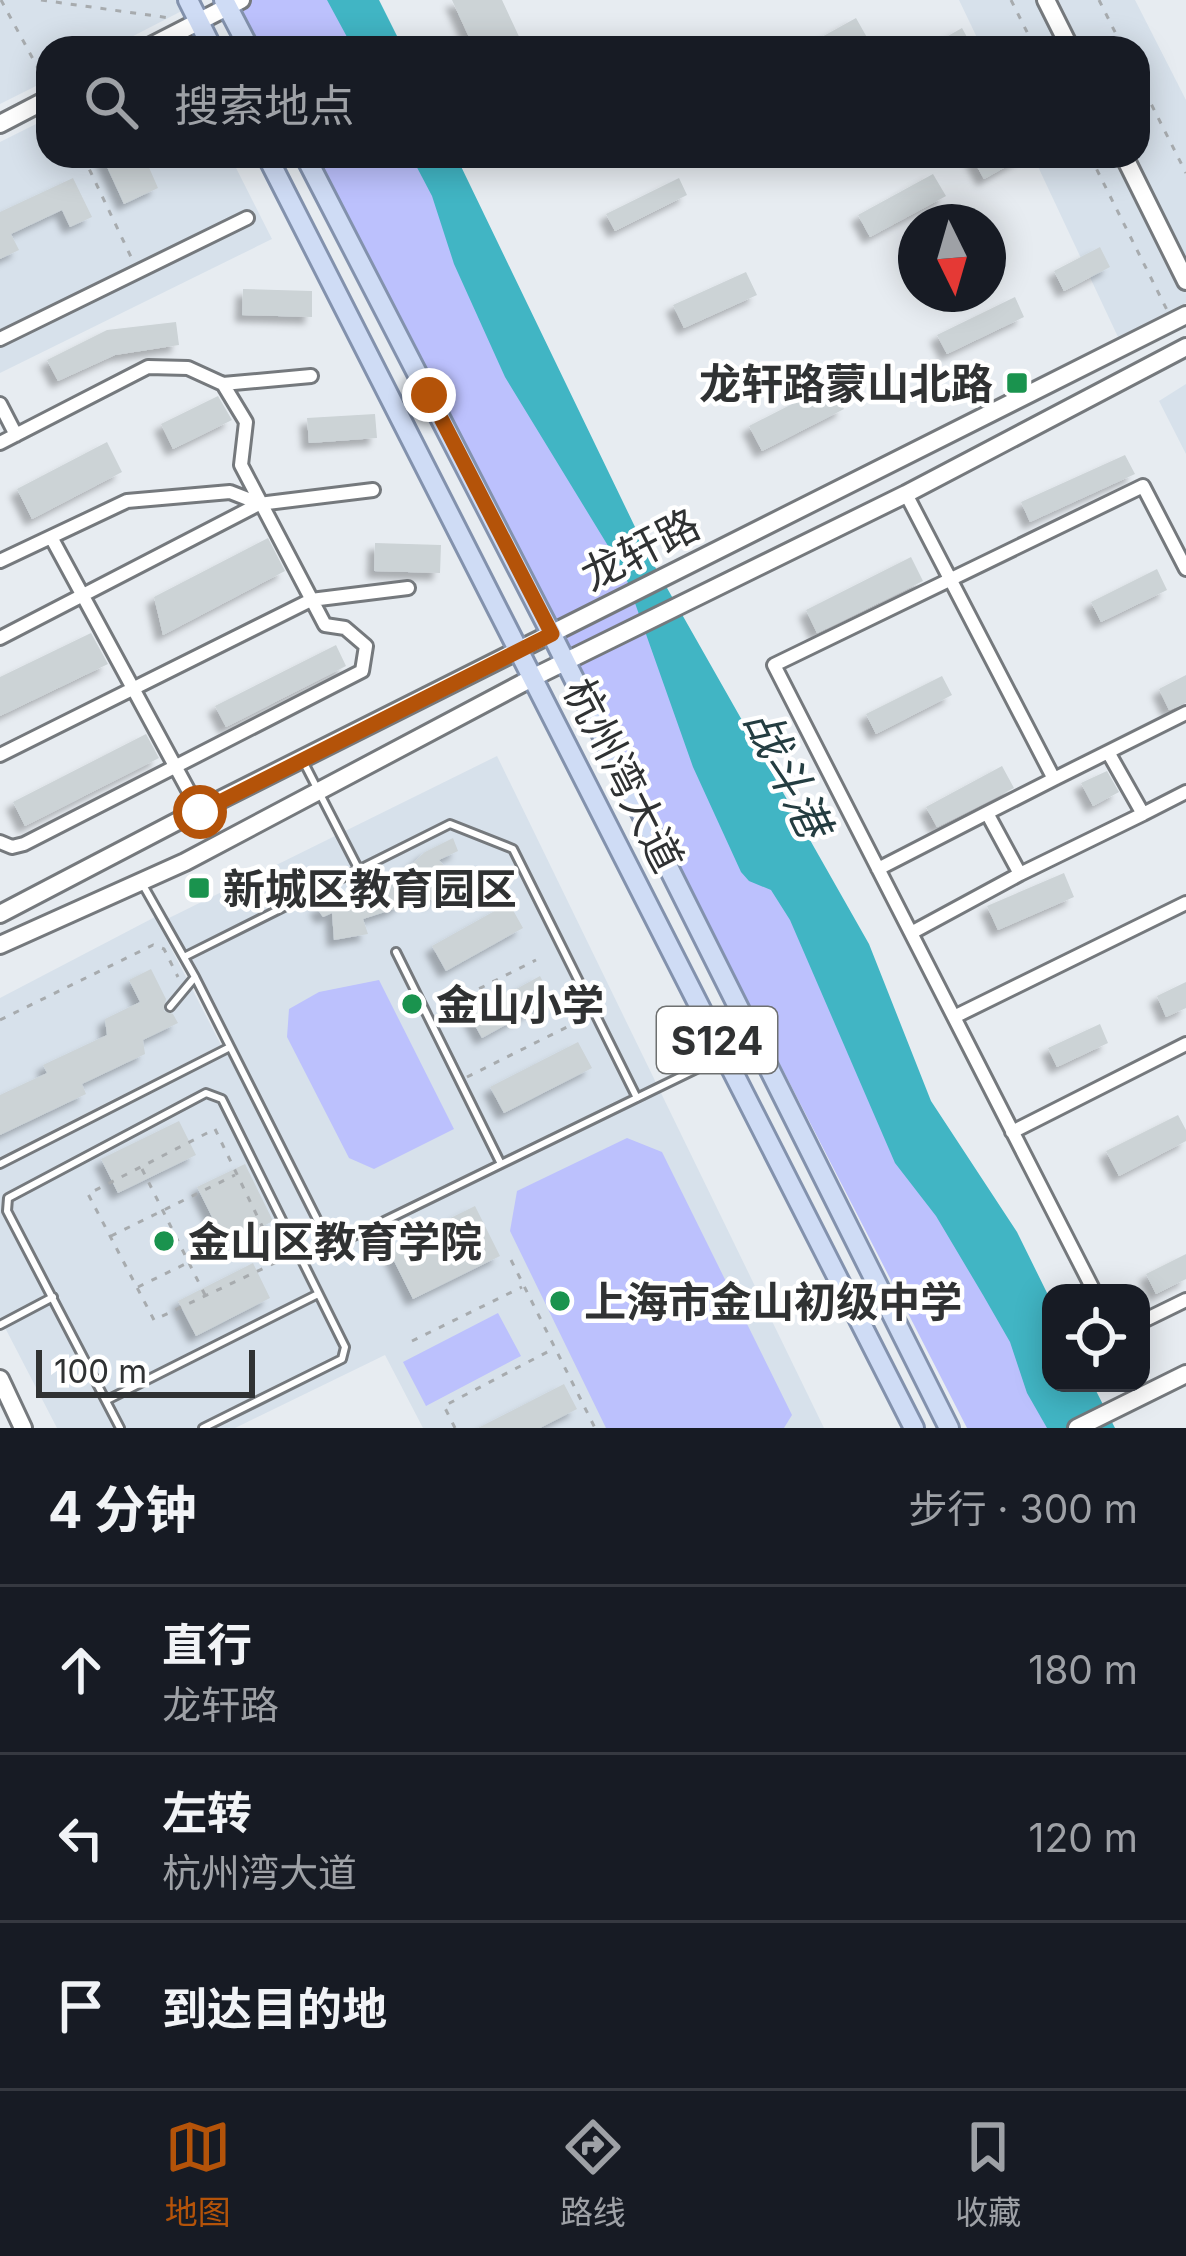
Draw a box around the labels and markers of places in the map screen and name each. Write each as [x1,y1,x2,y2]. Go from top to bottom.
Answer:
place label: 龙轩路蒙山北路 [699,358,993,409]
marker: 龙轩路蒙山北路 [1004,370,1030,396]
place label: 新城区教育园区 [223,863,517,914]
marker: 新城区教育园区 [186,875,212,901]
place label: 金山小学 [436,979,604,1030]
marker: 金山小学 [399,991,425,1017]
place label: 金山区教育学院 [188,1216,482,1267]
marker: 金山区教育学院 [151,1228,177,1254]
place label: 上海市金山初级中学 [584,1276,962,1327]
marker: 上海市金山初级中学 [547,1288,573,1314]

